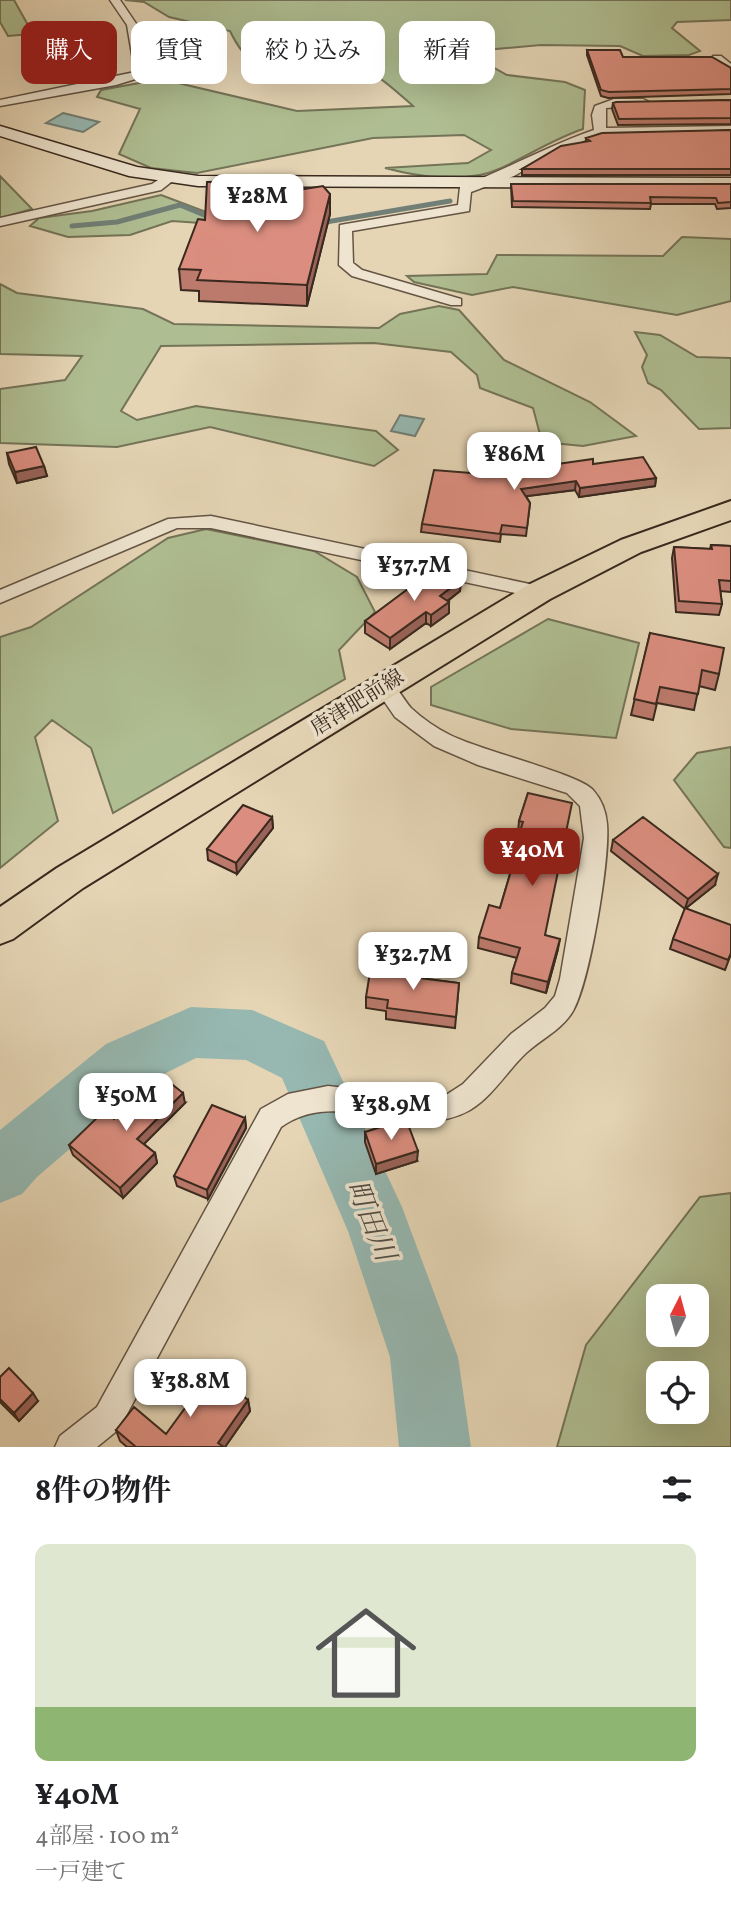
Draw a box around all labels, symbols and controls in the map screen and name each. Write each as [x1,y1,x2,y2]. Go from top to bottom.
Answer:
chip: 購入 [21,21,117,84]
chip: 賃貸 [131,21,227,84]
chip: 絞り込み [241,21,385,84]
chip: 新着 [399,21,495,84]
pin: ¥28M [216,174,298,234]
text: ¥28M [226,181,288,213]
pin: ¥86M [473,433,555,492]
text: ¥86M [483,439,545,471]
pin: ¥37.7M [357,544,471,603]
text: ¥37.7M [377,550,451,582]
street label: 唐津肥前線 [306,663,410,743]
pin: ¥40M [491,828,573,888]
text: ¥40M [500,835,564,867]
pin: ¥32.7M [356,932,470,992]
text: ¥32.7M [374,939,452,971]
pin: ¥50M [85,1074,167,1133]
text: ¥50M [95,1080,157,1112]
pin: ¥38.9M [334,1082,448,1142]
text: ¥38.9M [351,1089,431,1121]
water label: 町田川 [336,1175,405,1270]
north arrow [646,1284,709,1348]
map controls [646,1284,709,1424]
pin: ¥38.8M [133,1360,247,1419]
button: locate [646,1361,709,1424]
text: ¥38.8M [150,1366,230,1398]
icon: filters [658,1470,696,1508]
text: 8件の物件 [35,1471,171,1513]
icon: home [303,1590,429,1716]
text: ¥40M [35,1775,119,1817]
text: 4部屋 · 100 m² [35,1821,179,1853]
text: 一戸建て [35,1857,127,1889]

